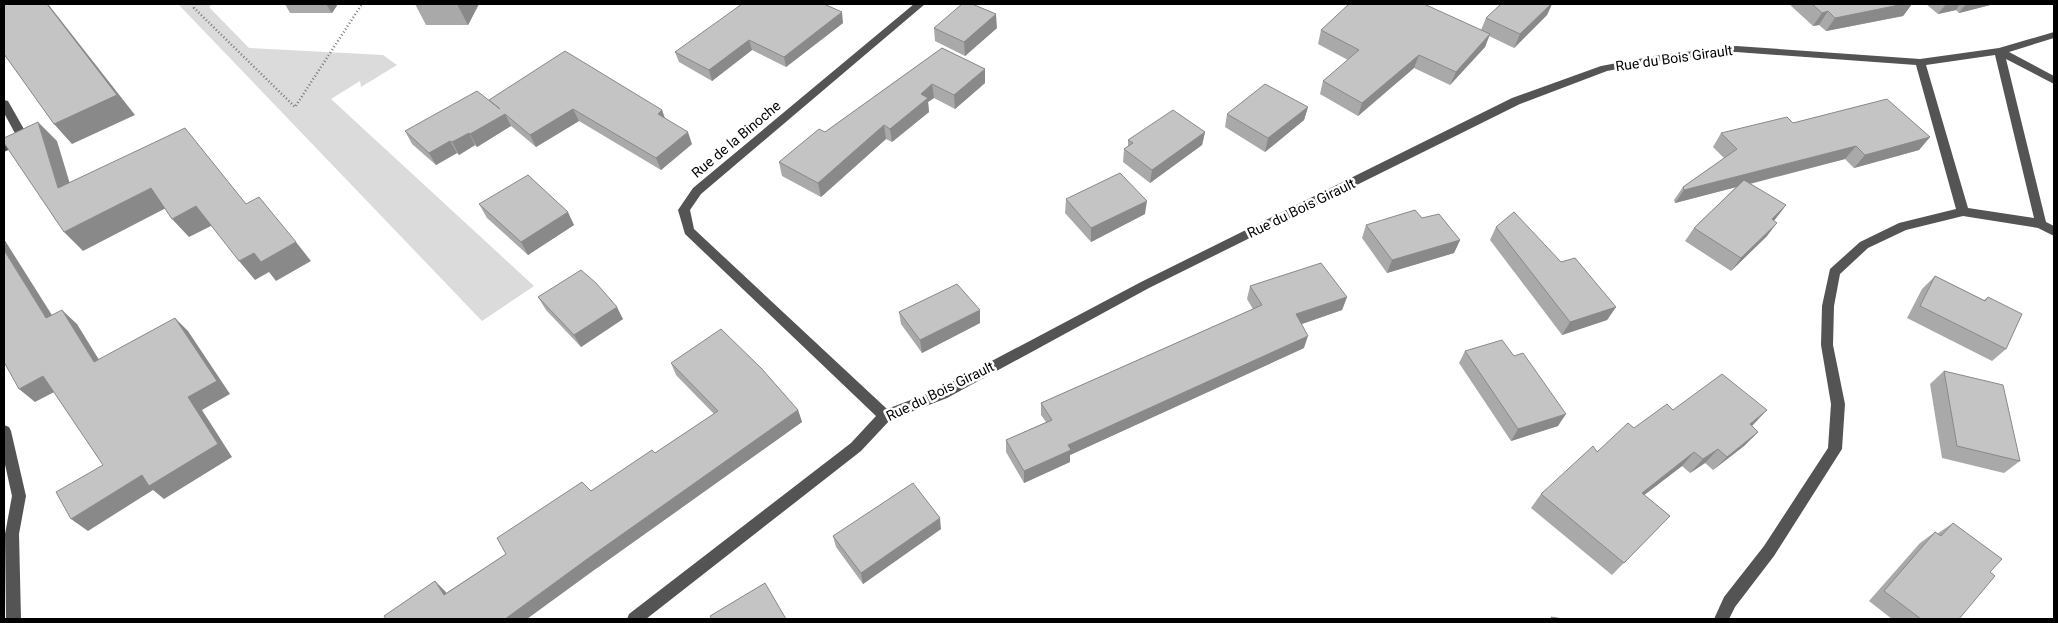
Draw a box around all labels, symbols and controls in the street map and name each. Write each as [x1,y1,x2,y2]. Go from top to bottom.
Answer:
street label: Rue du Bois Girault [1615,42,1734,74]
street label: Rue de la Binoche [688,97,784,181]
street label: Rue du Bois Girault [1245,175,1358,241]
street label: Rue du Bois Girault [884,358,997,424]

